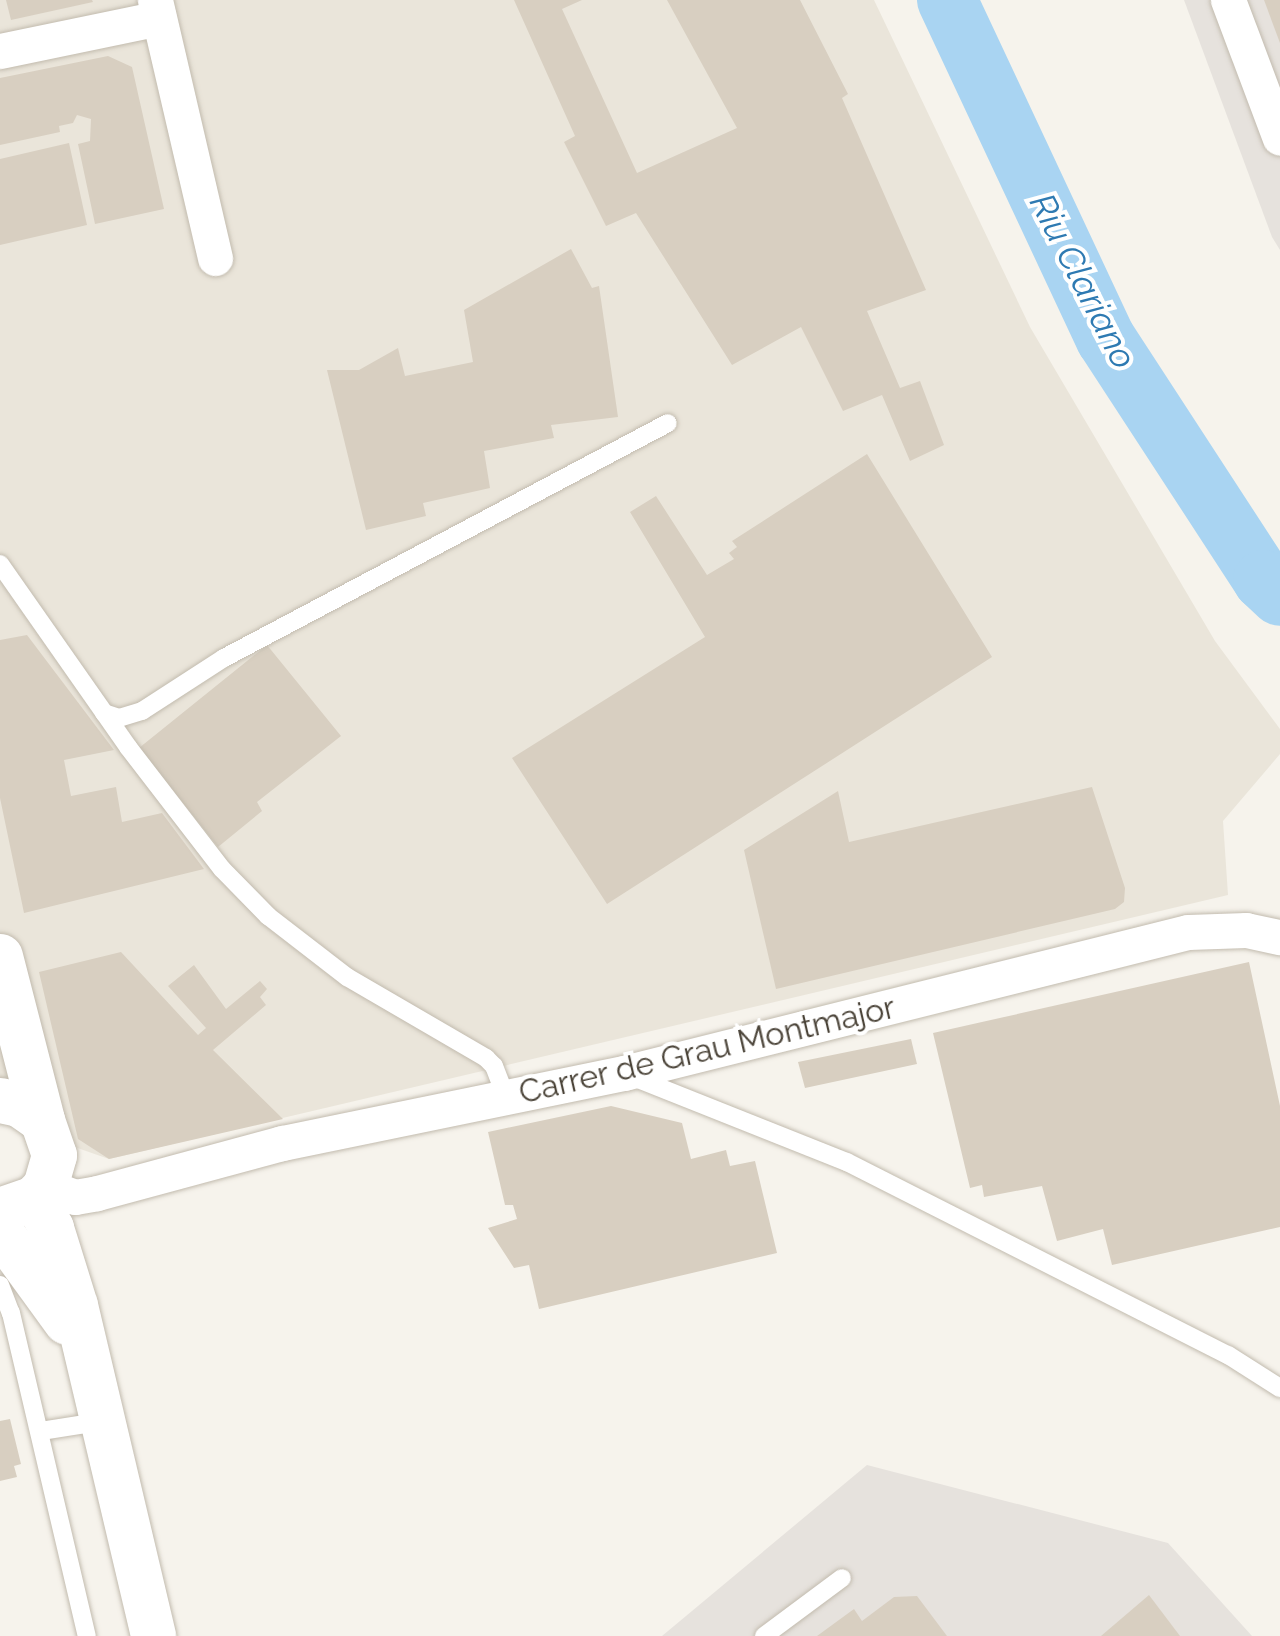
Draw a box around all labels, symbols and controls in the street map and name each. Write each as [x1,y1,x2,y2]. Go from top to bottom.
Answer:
water label: Riu Clariano [1021,186,1145,376]
street label: Carrer de Grau Montmajor [515,988,899,1112]

